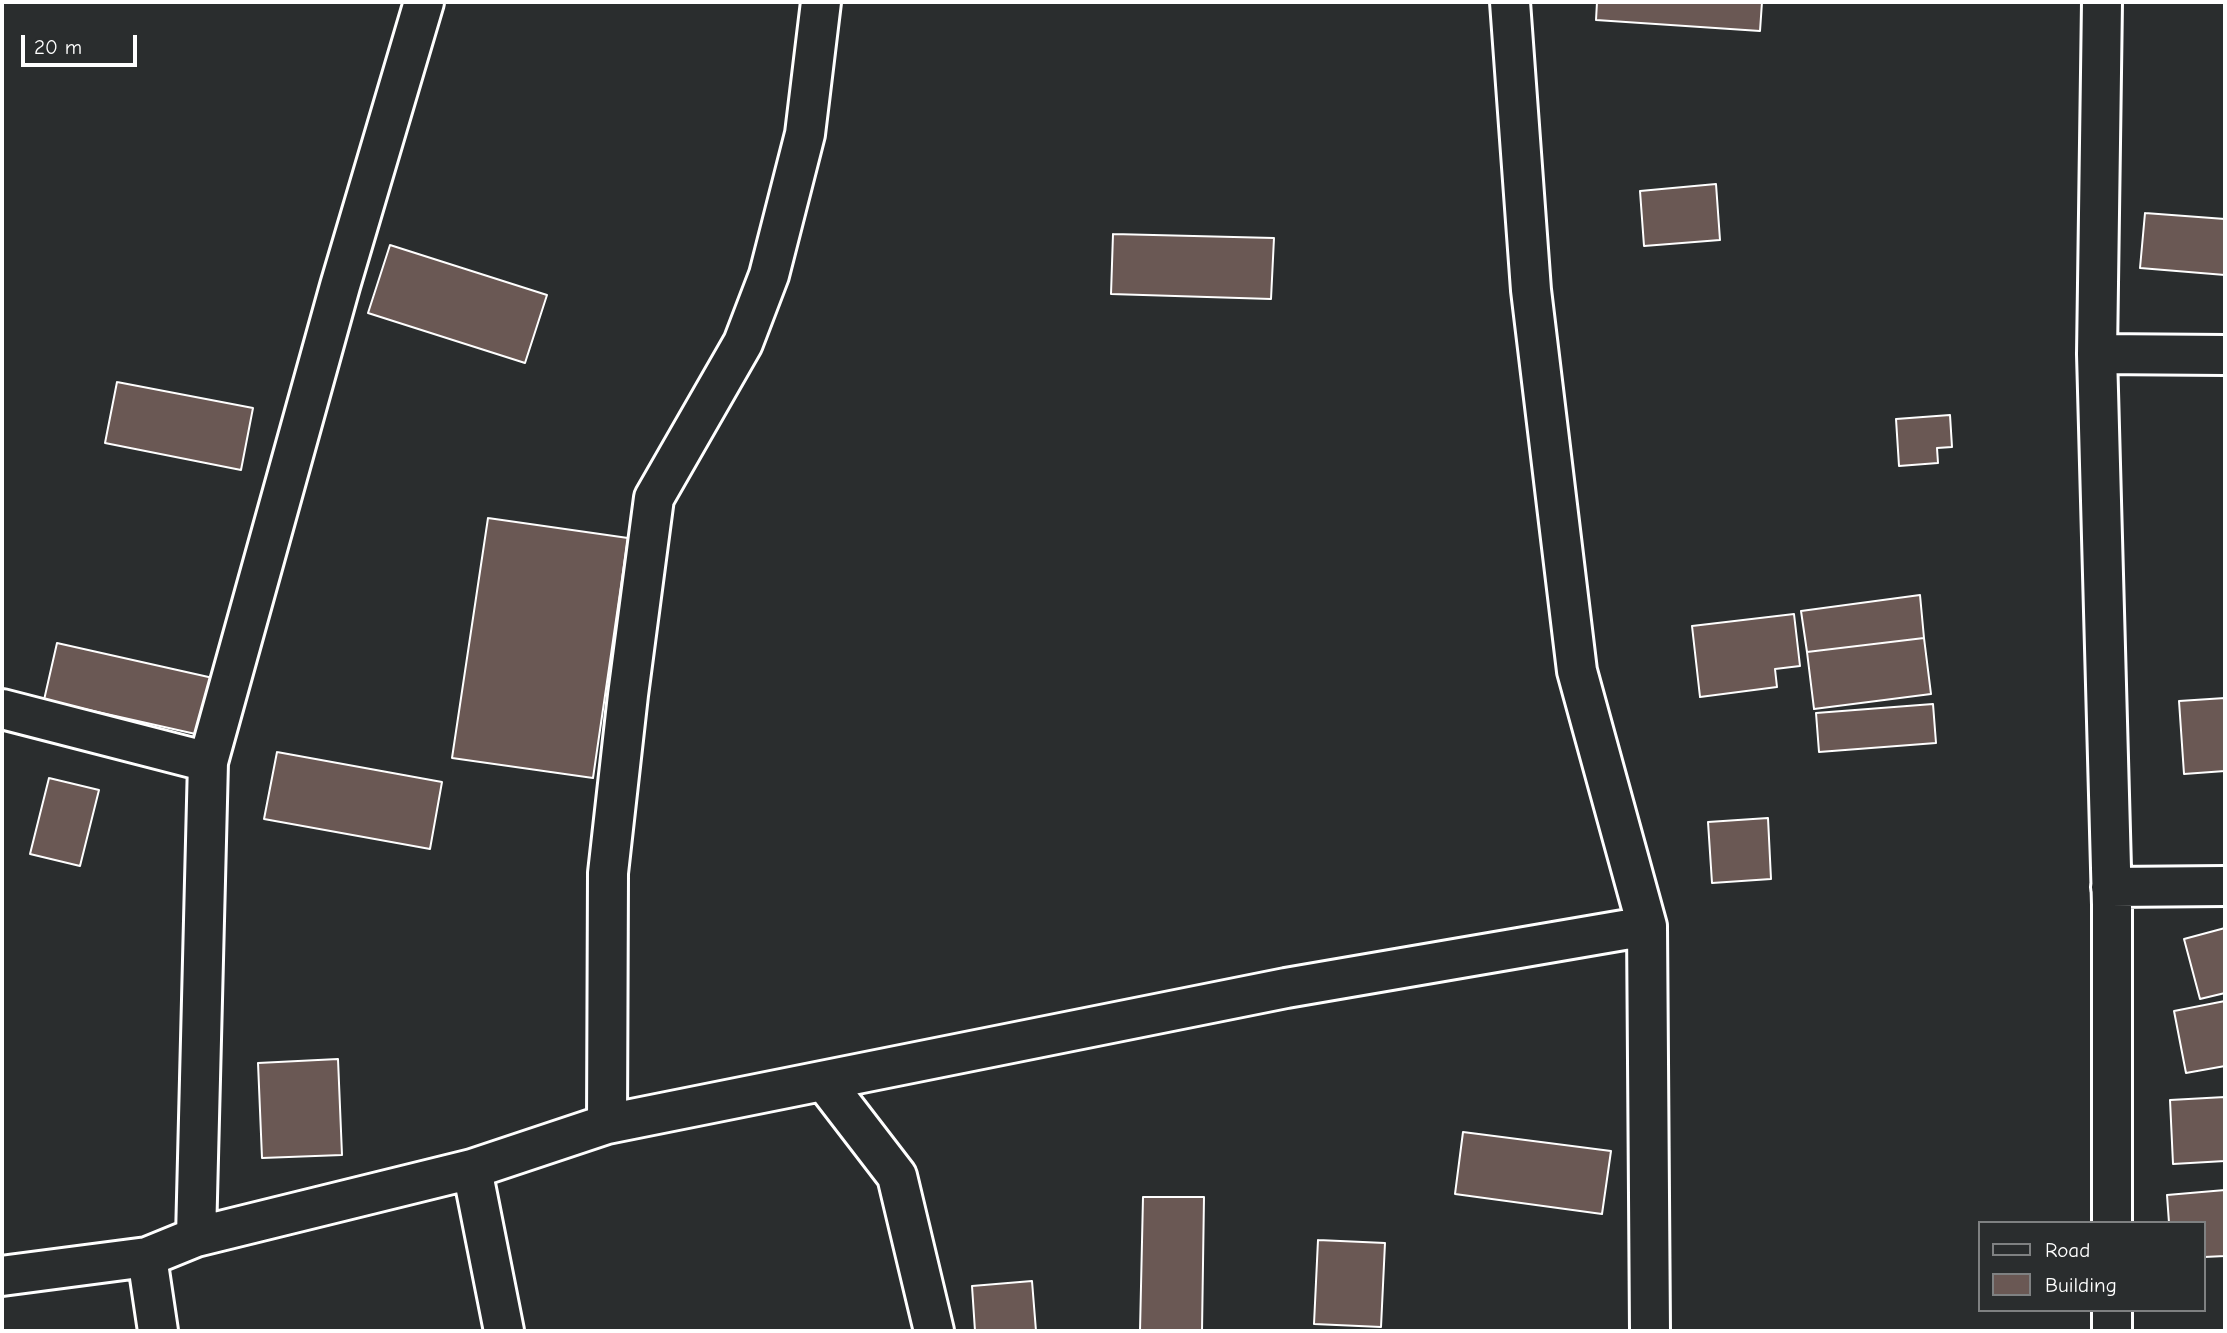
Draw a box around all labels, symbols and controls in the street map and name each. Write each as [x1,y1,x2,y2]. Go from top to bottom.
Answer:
scale bar [24,21,140,65]
text: 20 m [34,35,82,59]
legend [1979,1221,2206,1312]
text: Road [2045,1238,2090,1262]
text: Building [2045,1273,2117,1297]

